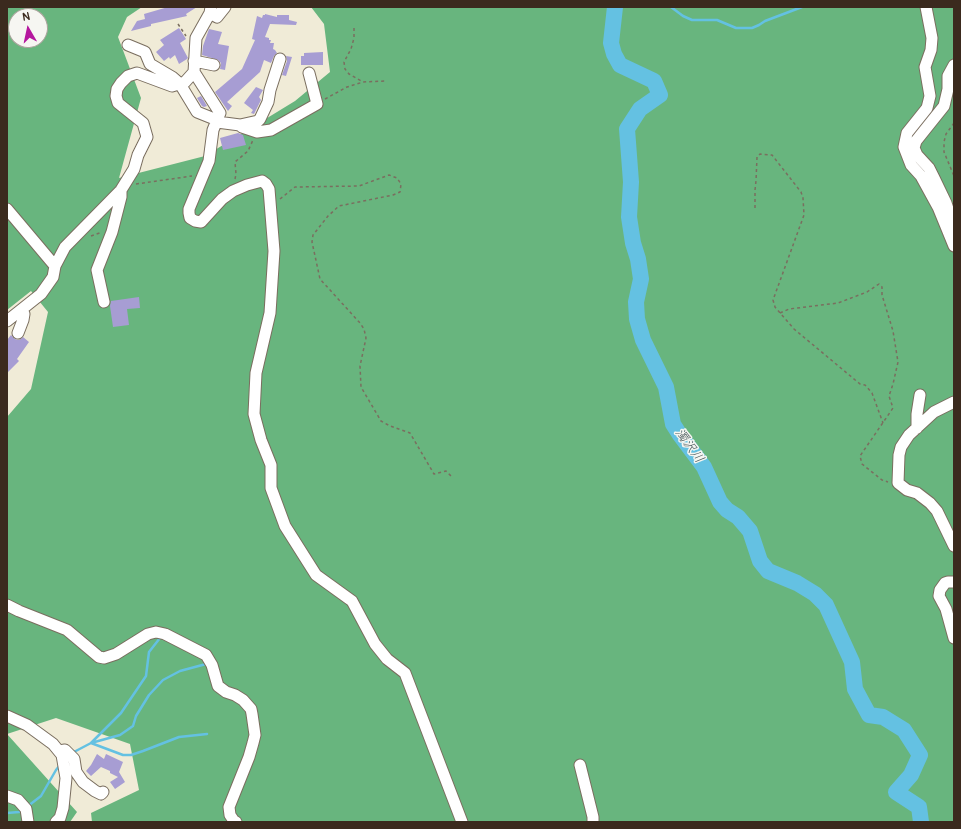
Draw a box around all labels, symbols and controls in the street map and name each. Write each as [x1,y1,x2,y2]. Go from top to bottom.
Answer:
north arrow [8,8,48,48]
text: N [22,10,31,24]
water label: 濁沢川 [671,426,707,466]

